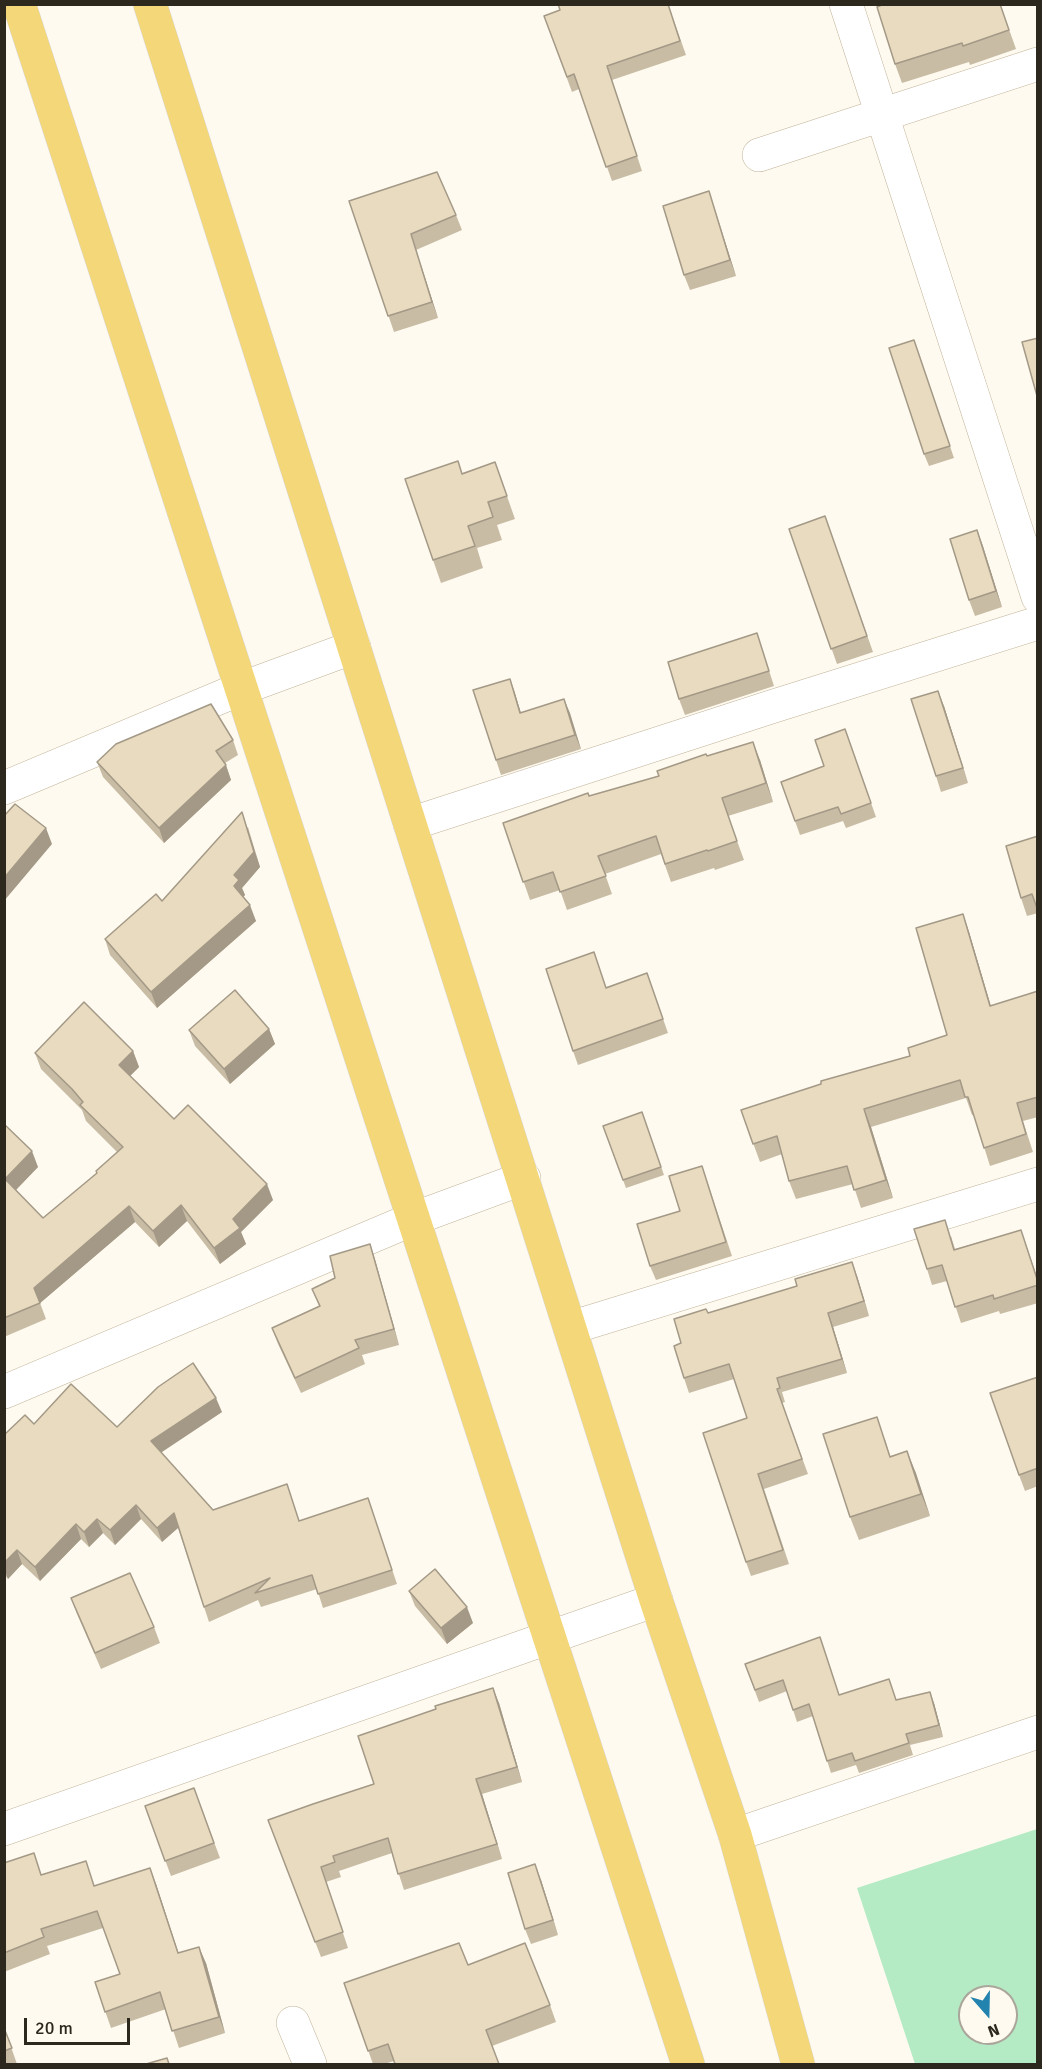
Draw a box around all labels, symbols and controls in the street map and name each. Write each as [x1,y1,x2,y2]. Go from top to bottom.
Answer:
north arrow [958,1985,1018,2045]
scale bar [27,2006,134,2044]
text: 20 m [35,2017,73,2039]
text: N [985,2019,1002,2041]

